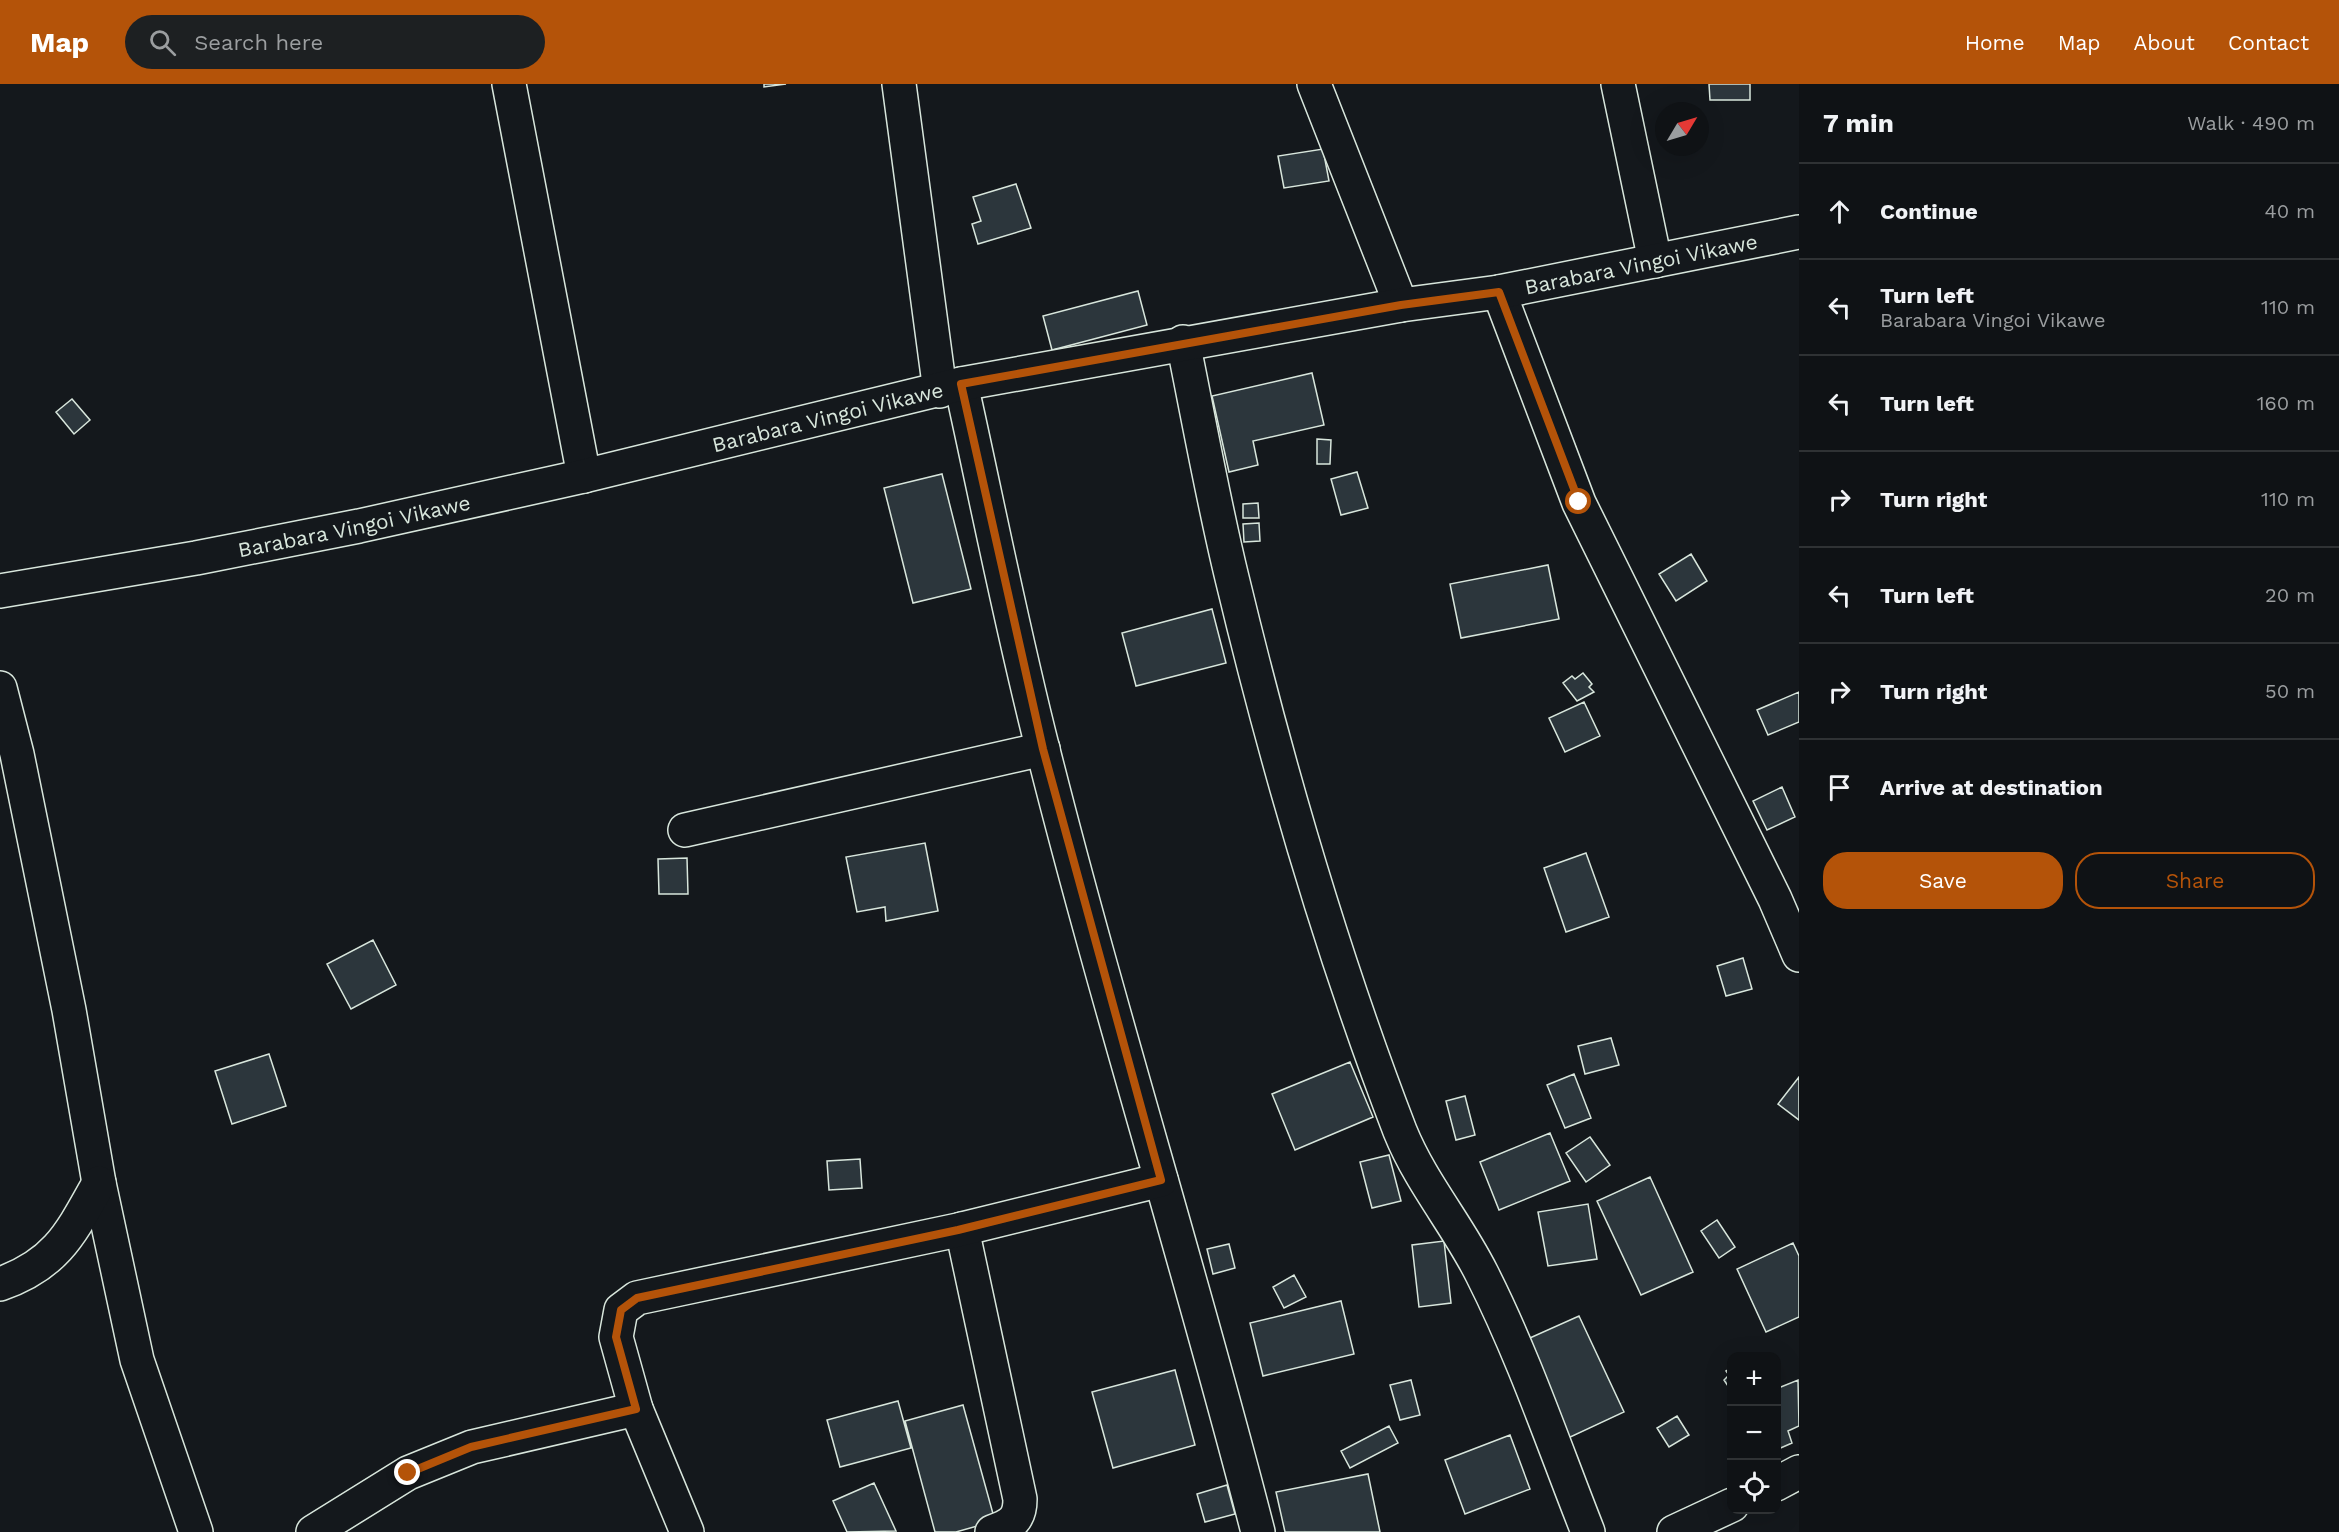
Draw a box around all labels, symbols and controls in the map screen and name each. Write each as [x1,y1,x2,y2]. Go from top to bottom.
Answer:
search box [125,15,545,69]
text: Map [30,26,89,59]
icon: search [146,26,179,59]
text: Search here [194,30,323,55]
text: Home [1965,30,2025,55]
text: Map [2058,30,2101,55]
text: About [2134,30,2195,55]
text: Contact [2228,30,2309,55]
north arrow [1655,102,1709,156]
text: 7 min [1823,108,1894,138]
text: Walk · 490 m [2187,111,2315,135]
icon: ahead [1823,195,1856,228]
text: Continue [1880,199,1978,224]
text: 40 m [2264,199,2315,223]
street label: Barabara Vingoi Vikawe [1522,228,1760,299]
text: Turn left [1880,283,1974,308]
icon: left [1823,291,1856,324]
text: 110 m [2261,295,2315,319]
text: Barabara Vingoi Vikawe [1880,308,2106,332]
street label: Barabara Vingoi Vikawe [709,376,946,457]
icon: left [1823,387,1856,420]
text: Turn left [1880,391,1974,416]
text: 160 m [2257,391,2315,415]
icon: right [1823,483,1856,516]
text: Turn right [1880,487,1987,512]
text: 110 m [2261,487,2315,511]
route start [1565,488,1591,514]
street label: Barabara Vingoi Vikawe [236,489,473,562]
icon: left [1823,579,1856,612]
text: Turn left [1880,583,1974,608]
text: 20 m [2265,583,2315,607]
icon: right [1823,675,1856,708]
text: Turn right [1880,679,1987,704]
text: 50 m [2265,679,2315,703]
icon: arrive [1823,771,1856,804]
text: Arrive at destination [1880,775,2103,800]
button: Save [1823,852,2063,909]
button: Share [2075,852,2315,909]
map controls [1727,1352,1781,1514]
button: + [1727,1352,1781,1406]
button: − [1727,1406,1781,1460]
route end [394,1459,420,1485]
button: locate [1727,1460,1781,1514]

